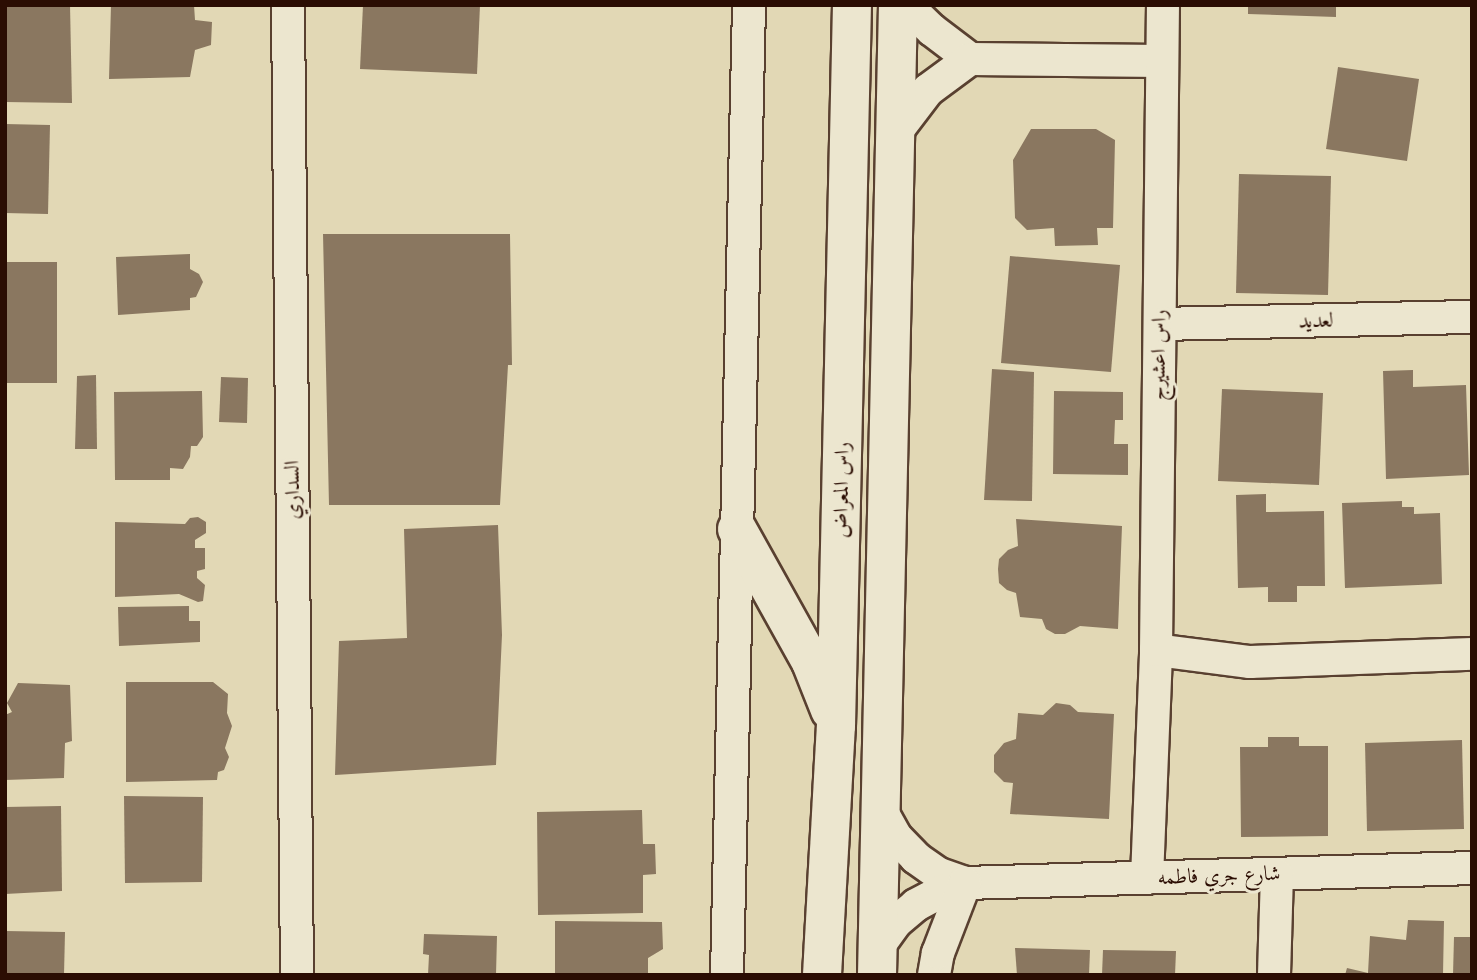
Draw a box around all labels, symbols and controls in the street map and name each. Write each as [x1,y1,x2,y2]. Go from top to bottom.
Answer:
street label: لعديد [1298,308,1334,334]
street label: راس اعشيرج [1146,309,1172,401]
street label: راس المعراض [829,442,855,538]
street label: السداري [280,460,306,520]
street label: شارع جري فاطمه [1157,861,1281,891]

